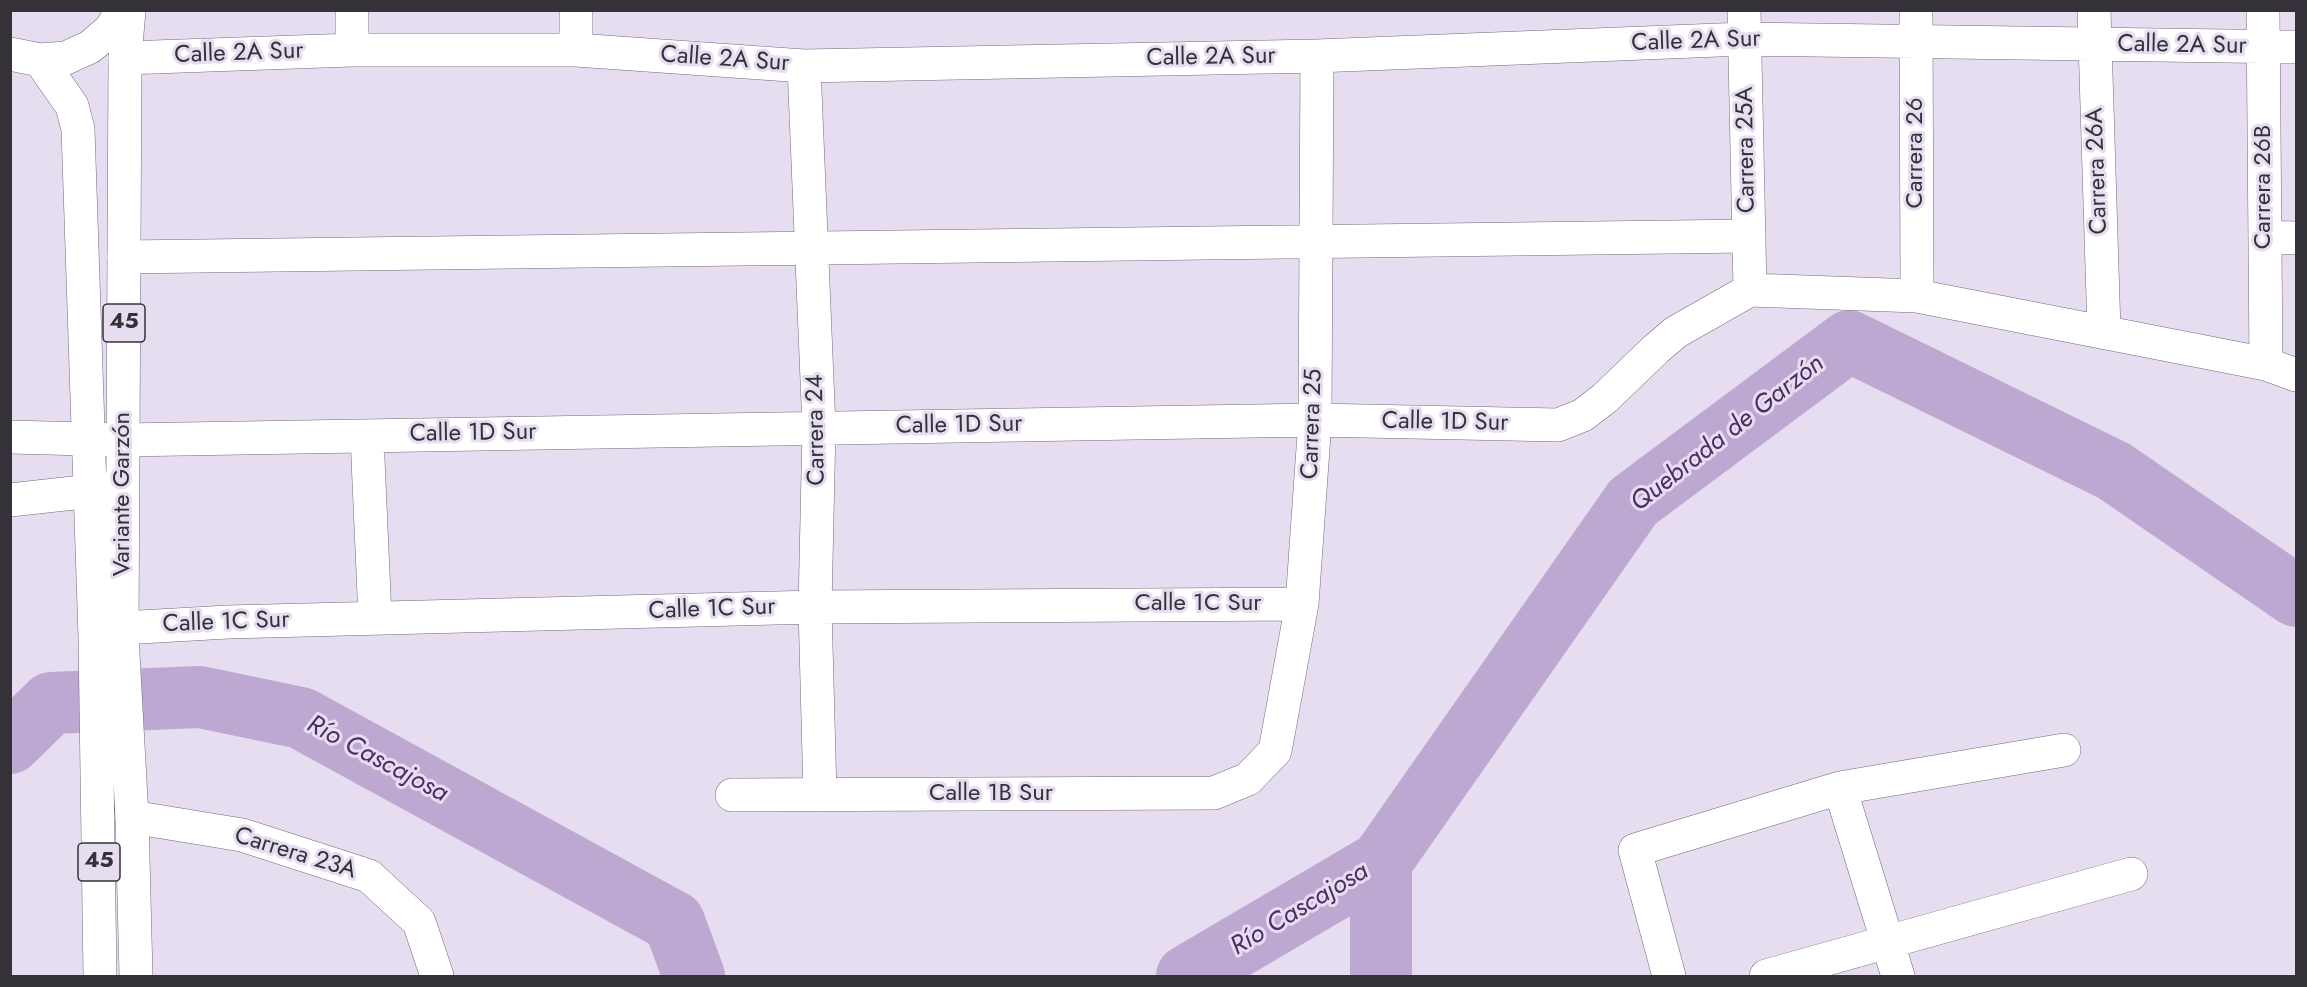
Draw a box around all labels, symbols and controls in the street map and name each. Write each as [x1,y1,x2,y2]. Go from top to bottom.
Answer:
street label: Calle 2A Sur [1631,25,1761,59]
street label: Calle 2A Sur [2117,30,2247,62]
street label: Calle 2A Sur [174,37,304,71]
street label: Calle 2A Sur [660,41,790,79]
street label: Calle 2A Sur [1146,42,1276,74]
street label: Carrera 25A [1731,87,1763,213]
street label: Carrera 26 [1902,98,1930,208]
street label: Carrera 26A [2081,107,2115,235]
street label: Carrera 26B [2250,125,2278,249]
road number: 45 [103,304,145,342]
water label: Quebrada de Garzón [1625,349,1831,519]
street label: Carrera 25 [1297,368,1329,480]
street label: Carrera 24 [802,374,832,486]
street label: Calle 1D Sur [1381,407,1509,439]
street label: Calle 1D Sur [895,410,1023,442]
street label: Variante Garzón [109,412,137,576]
street label: Calle 1D Sur [409,418,537,450]
street label: Calle 1C Sur [1134,590,1262,618]
street label: Calle 1C Sur [648,593,776,627]
street label: Calle 1C Sur [162,606,290,640]
water label: Río Cascajosa [301,710,453,810]
street label: Calle 1B Sur [929,780,1053,808]
street label: Carrera 23A [231,822,359,886]
road number: 45 [78,843,120,881]
water label: Río Cascajosa [1225,857,1375,963]

